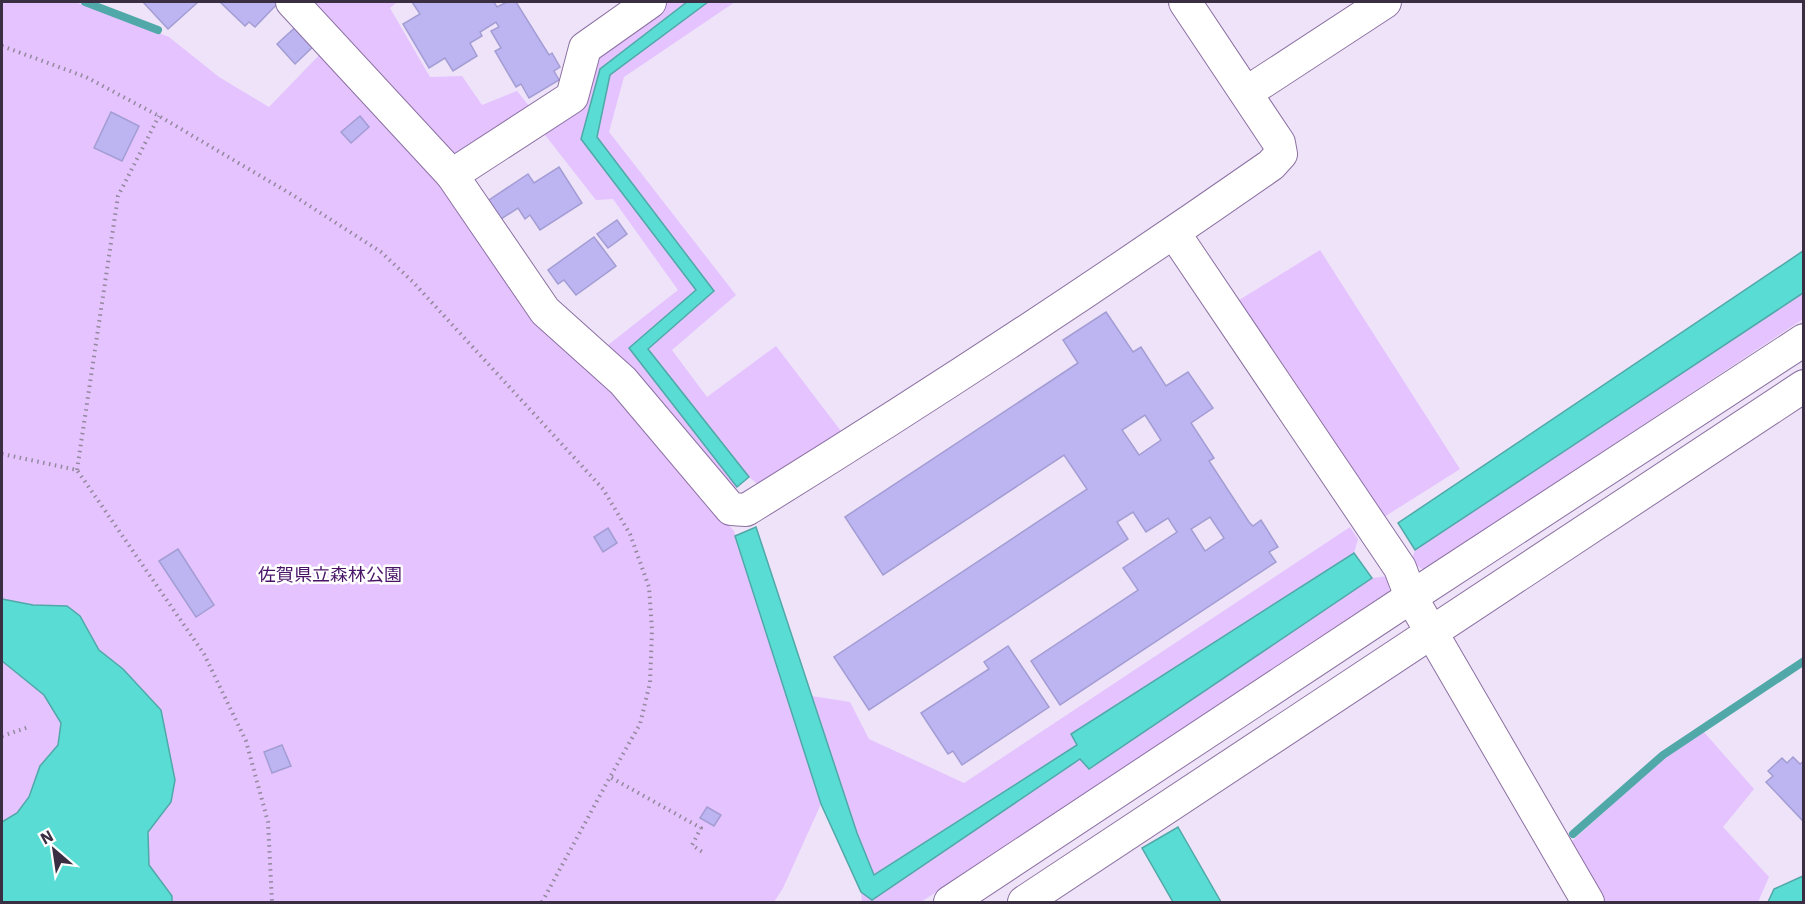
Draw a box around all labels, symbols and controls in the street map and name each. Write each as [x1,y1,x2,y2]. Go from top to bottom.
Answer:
park label: 佐賀県立森林公園 [258,563,402,586]
north arrow [24,820,84,880]
text: N [37,825,57,848]

